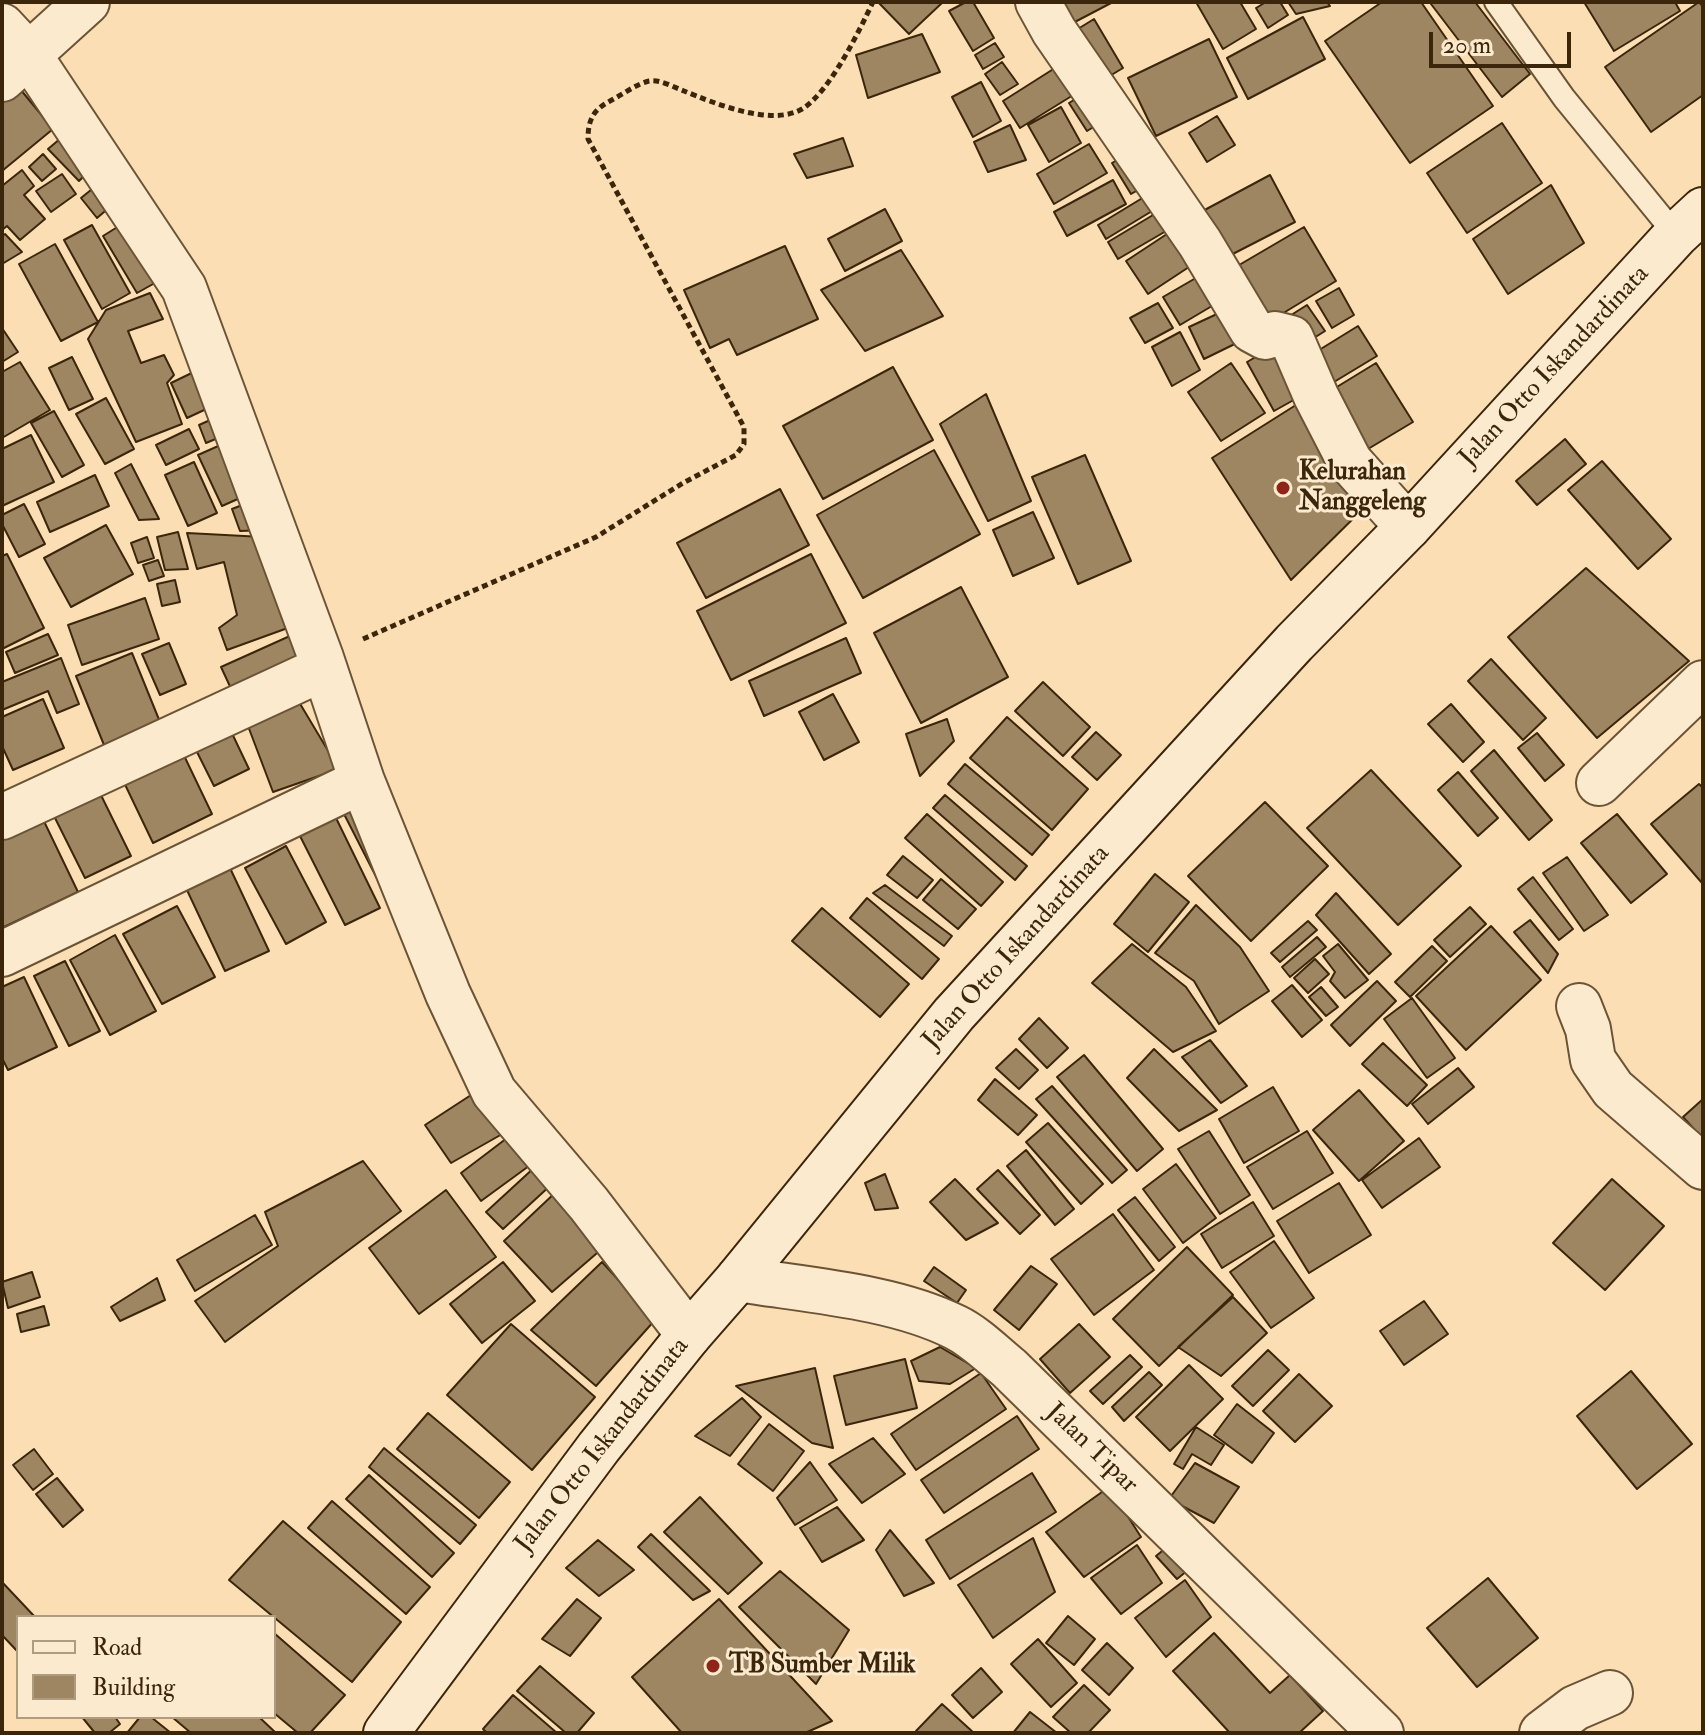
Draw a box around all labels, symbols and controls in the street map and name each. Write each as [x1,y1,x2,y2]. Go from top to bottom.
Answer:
scale bar [1433,16,1575,66]
text: 20 m [1443,30,1491,61]
street label: Jalan Otto Iskandardinata [1453,260,1657,474]
place label: Kelurahan Nanggeleng [1299,457,1426,518]
marker: Kelurahan Nanggeleng [1274,479,1292,497]
street label: Jalan Otto Iskandardinata [917,839,1117,1057]
street label: Jalan Otto Iskandardinata [509,1332,697,1560]
street label: Jalan Tipar [1038,1397,1144,1501]
legend [16,1615,276,1719]
text: Road [92,1632,142,1663]
place label: TB Sumber Milik [729,1650,916,1682]
marker: TB Sumber Milik [704,1657,722,1675]
text: Building [92,1672,175,1703]

